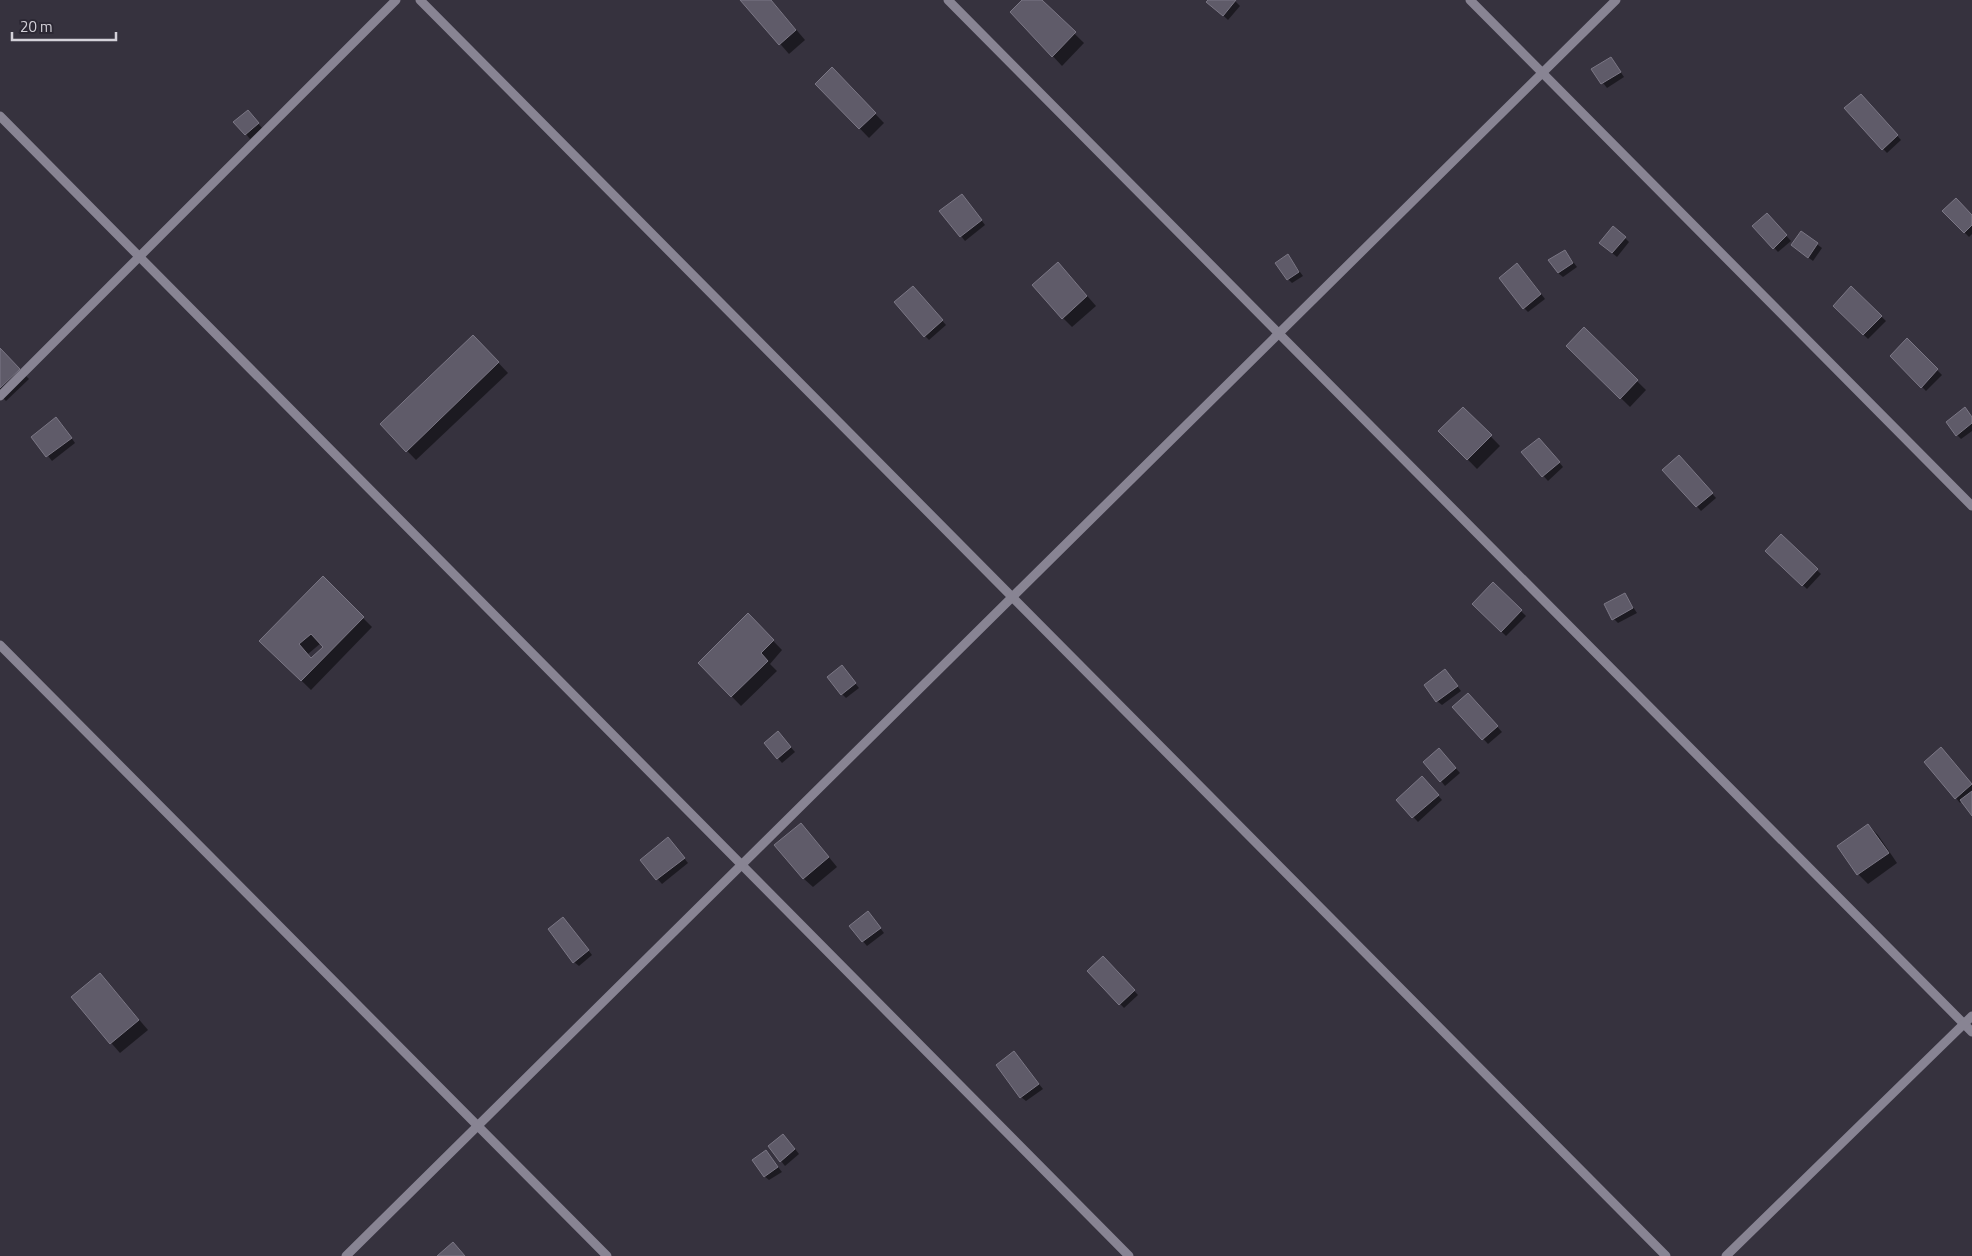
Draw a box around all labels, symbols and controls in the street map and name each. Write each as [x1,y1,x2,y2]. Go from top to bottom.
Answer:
scale bar [12,10,116,42]
text: 20 m [20,15,53,38]

